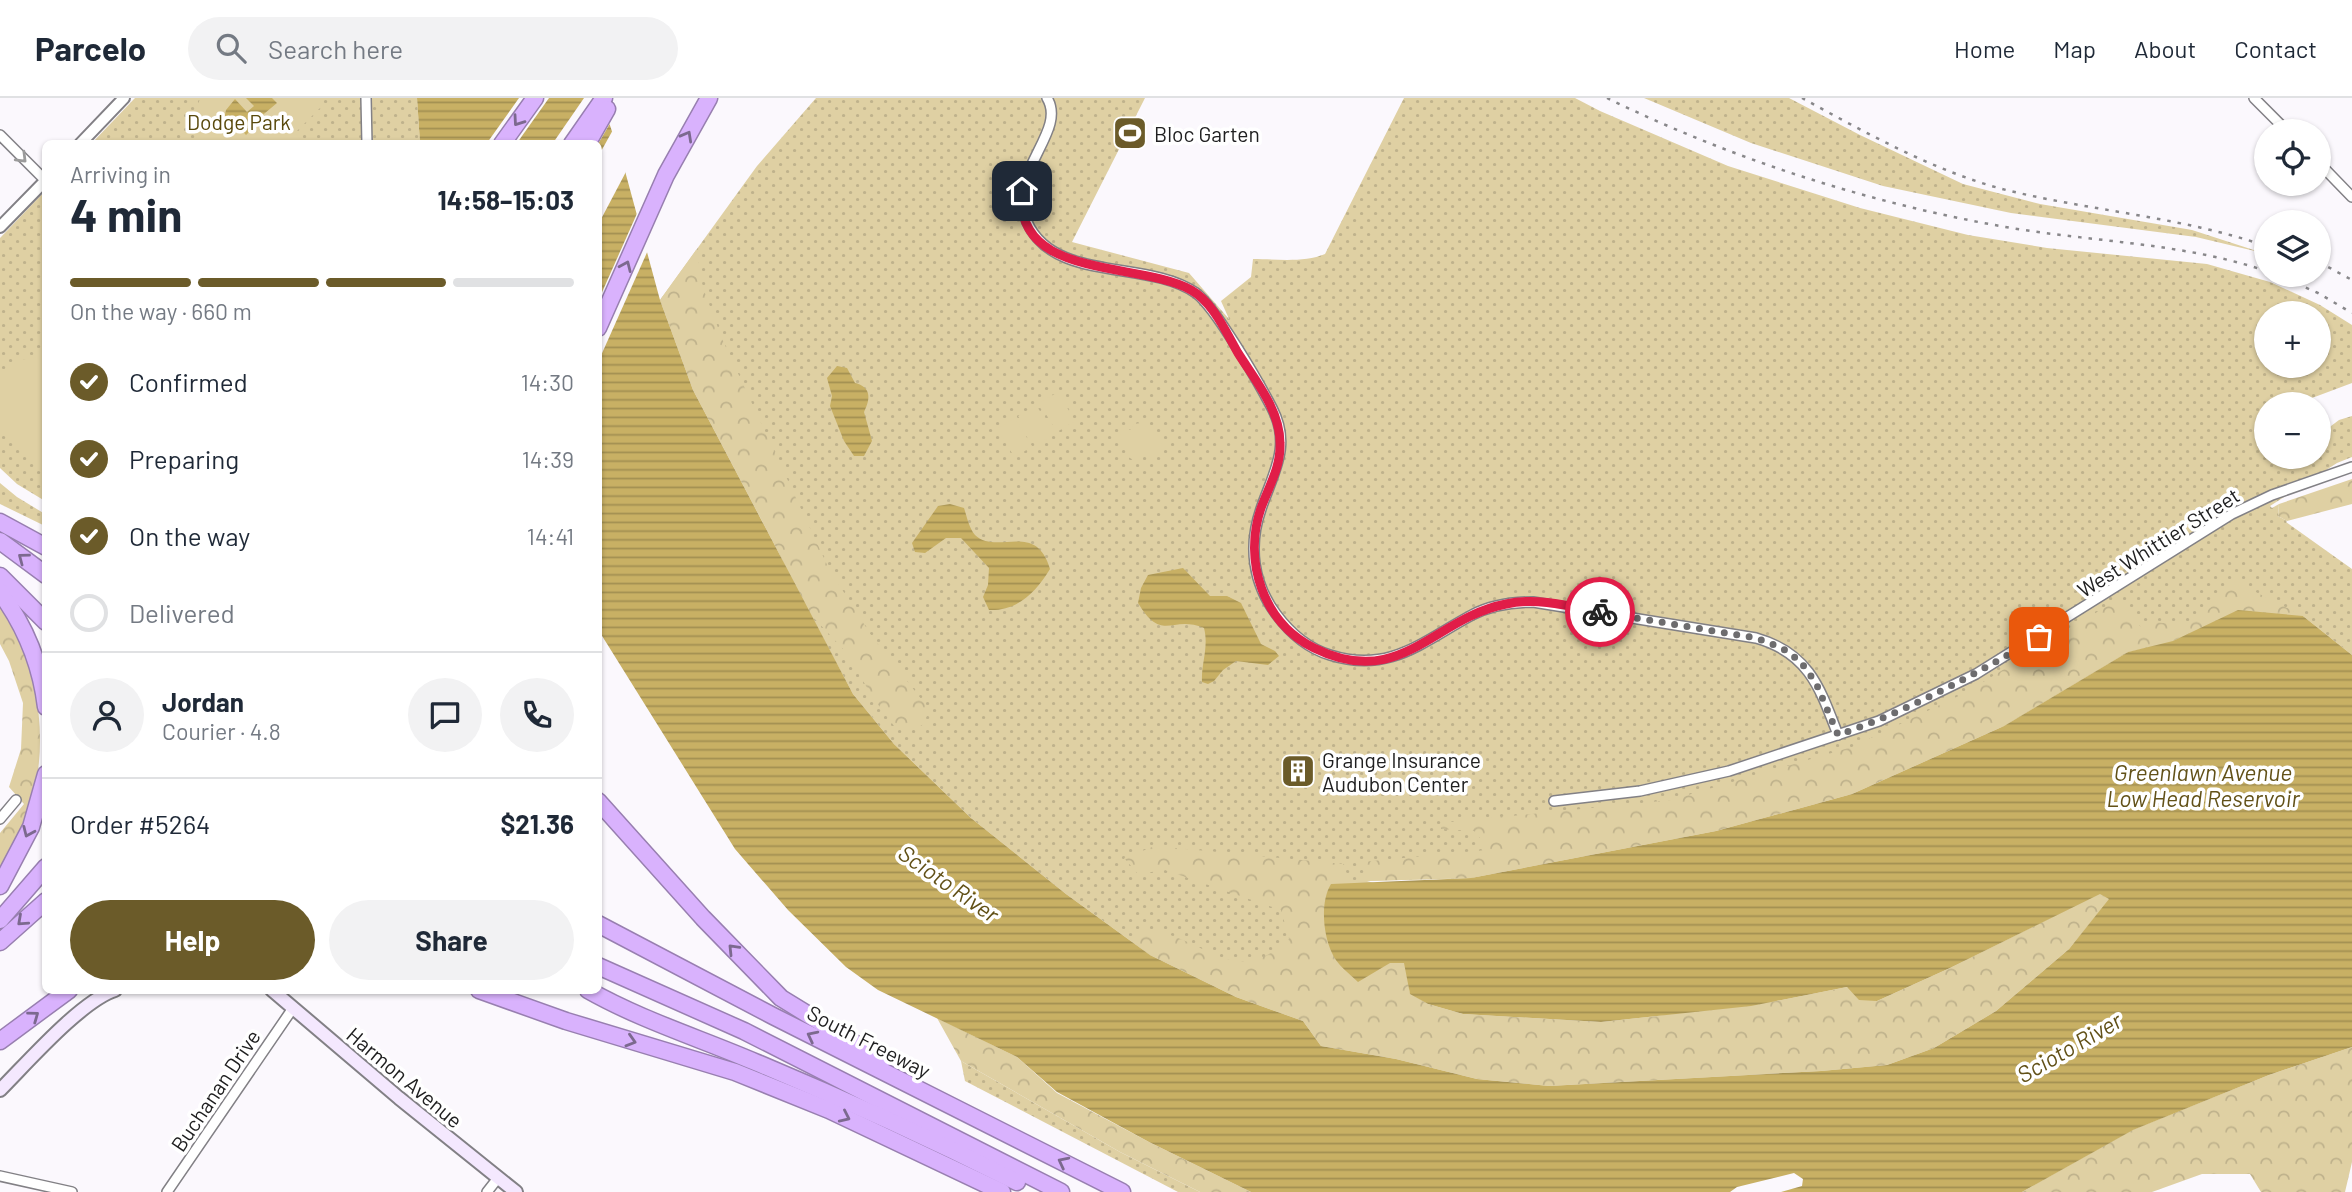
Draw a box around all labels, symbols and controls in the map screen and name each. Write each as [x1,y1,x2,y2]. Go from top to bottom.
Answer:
search box [188,17,678,80]
text: Parcelo [35,28,146,68]
icon: search [212,29,250,67]
text: Search here [268,33,403,64]
text: Home [1954,34,2015,63]
text: Map [2053,34,2096,63]
text: About [2134,34,2196,63]
text: Contact [2234,34,2317,63]
park label: Dodge Park [187,109,291,134]
one-way arrow [514,113,527,126]
sports icon: Bloc Garten [1111,114,1149,152]
map controls [2254,119,2331,469]
button: locate [2254,119,2331,196]
place label: Bloc Garten [1154,121,1260,146]
one-way arrow [679,131,692,144]
one-way arrow [14,149,27,162]
text: Arriving in [70,160,171,188]
pin [992,161,1052,221]
icon: home [1003,172,1041,210]
text: 14:58–15:03 [438,184,574,215]
text: 4 min [70,186,182,241]
button: layers [2254,210,2331,287]
one-way arrow [618,261,632,273]
text: On the way · 660 m [70,297,252,325]
button: + [2254,301,2331,378]
icon: check [70,363,108,401]
text: Confirmed [129,366,248,397]
text: 14:30 [521,368,574,396]
button: − [2254,392,2331,469]
icon: check [70,440,108,478]
text: Preparing [129,443,239,474]
text: 14:39 [522,445,574,473]
street label: West Whittier Street [2072,482,2244,602]
icon: check [70,517,108,555]
text: On the way [129,520,250,551]
text: 14:41 [527,522,574,550]
one-way arrow [18,554,30,566]
courier [1565,577,1635,647]
icon: bike [1581,593,1619,631]
text: Delivered [129,597,235,628]
pin [2009,607,2069,667]
icon: bag [2020,618,2058,656]
button: person [70,678,144,752]
button: chat [408,678,482,752]
button: phone [500,678,574,752]
text: Jordan [162,686,244,717]
text: Courier · 4.8 [162,717,281,745]
place label: Grange Insurance Audubon Center [1322,747,1481,796]
building icon: Grange Insurance Audubon Center [1279,752,1317,790]
water label: Greenlawn Avenue Low Head Reservoir [2106,758,2300,812]
text: Order #5264 [70,808,210,839]
text: $21.36 [500,808,574,839]
one-way arrow [22,824,36,837]
water label: Scioto River [893,838,1005,928]
button: Help [70,900,315,980]
button: Share [329,900,574,980]
one-way arrow [17,913,30,925]
one-way arrow [729,944,742,957]
street label: South Freeway [803,999,935,1083]
water label: Scioto River [2012,1005,2127,1088]
one-way arrow [27,1011,39,1024]
street label: Harmon Avenue [342,1021,468,1133]
street label: Buchanan Drive [165,1024,265,1156]
one-way arrow [807,1031,819,1045]
one-way arrow [625,1033,637,1047]
one-way arrow [838,1109,850,1123]
one-way arrow [1058,1157,1070,1171]

